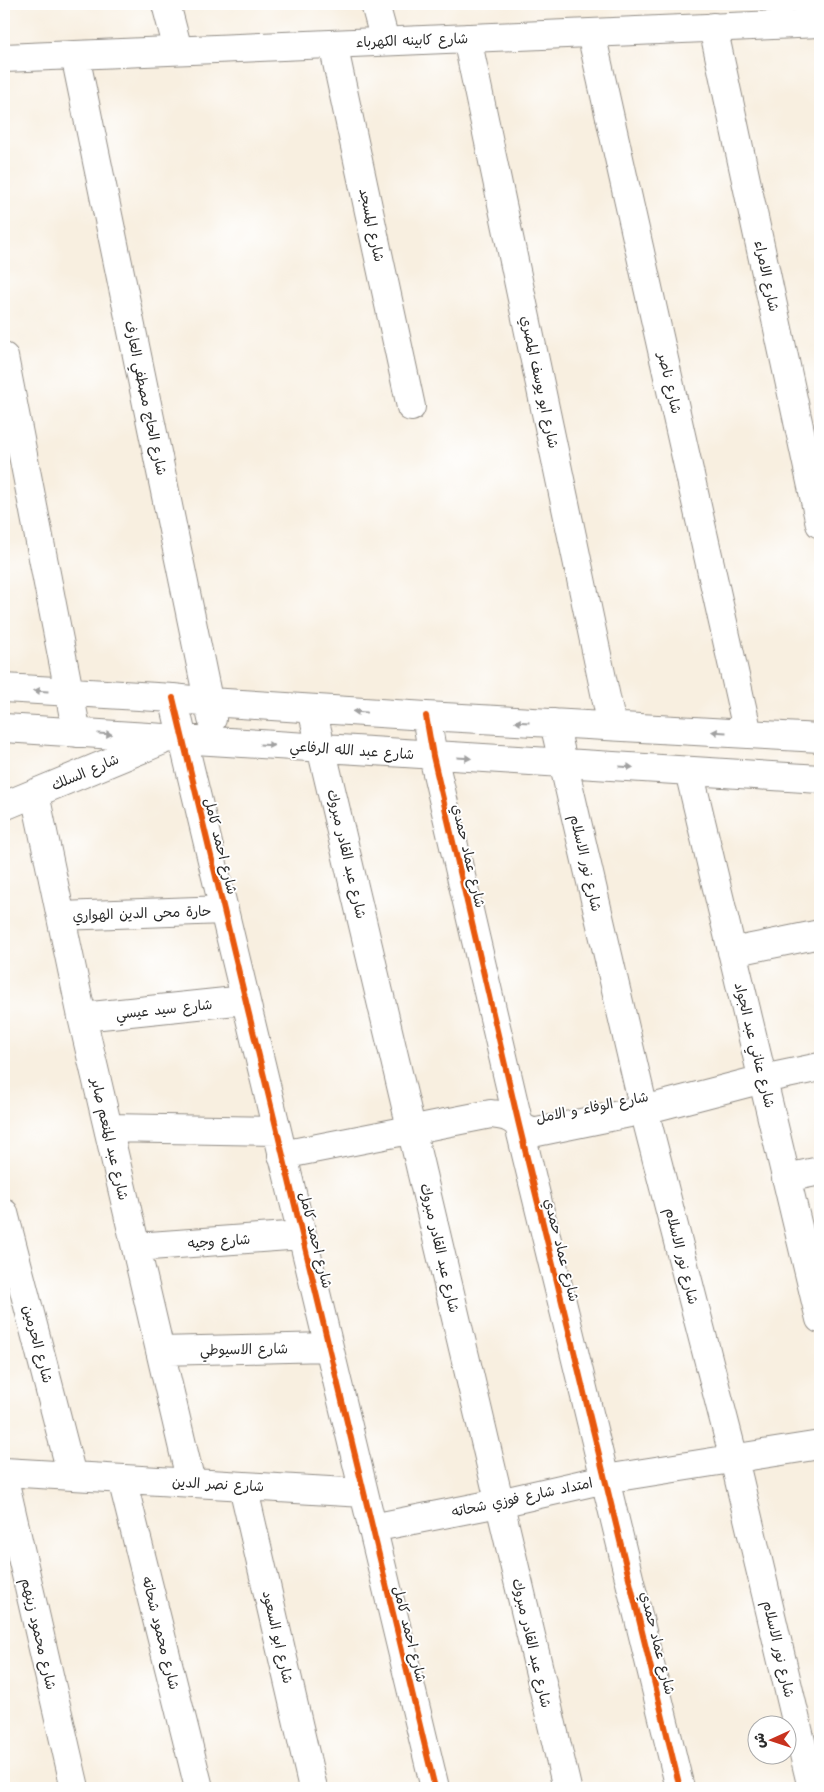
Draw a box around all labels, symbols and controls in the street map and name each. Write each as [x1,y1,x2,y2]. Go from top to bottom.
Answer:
street label: شارع كابينه الكهرباء [355,29,469,53]
street label: شارع المسجد [353,186,389,264]
street label: شارع الامراء [749,239,783,314]
street label: شارع ابو يوسف المصري [515,314,563,450]
street label: شارع الحاج مصطفي العارف [117,319,171,478]
street label: شارع ناصر [652,350,686,416]
one-way arrow [32,686,48,694]
one-way arrow [351,707,367,715]
one-way arrow [514,717,530,725]
one-way arrow [711,728,727,736]
one-way arrow [97,731,113,739]
street label: شارع عبد الله الرفاعي [289,737,415,767]
one-way arrow [259,741,275,749]
street label: شارع السلك [48,750,122,796]
one-way arrow [456,754,472,762]
one-way arrow [619,764,635,772]
street label: شارع عبد القادر مبروك [321,788,371,921]
street label: شارع احمد كامل [198,796,242,897]
street label: شارع عماد حمدي [446,802,490,910]
street label: شارع نور الاسلام [564,813,606,914]
street label: حارة محى الدين الهواري [72,902,212,926]
street label: شارع عناني عبد الجواد [727,980,779,1111]
street label: شارع سيد عيسي [115,995,214,1027]
street label: شارع عبد المنعم صابر [85,1075,133,1202]
street label: شارع الوفاء و الامل [534,1087,650,1129]
street label: شارع عبد القادر مبروك [414,1182,464,1315]
street label: شارع احمد كامل [293,1190,337,1291]
street label: شارع عماد حمدي [539,1197,584,1304]
street label: شارع نور الاسلام [659,1206,703,1307]
street label: شارع وجيه [187,1230,251,1254]
street label: شارع الحرمين [17,1303,57,1385]
street label: شارع الاسيوطي [200,1339,288,1363]
street label: شارع نصر الدين [171,1473,264,1497]
street label: امتداد شارع فوزي شحاته [450,1473,595,1523]
street label: شارع محمود شحاته [136,1575,184,1692]
street label: شارع محمود زينهم [15,1576,61,1692]
street label: شارع عبد القادر مبروك [506,1577,556,1710]
street label: شارع احمد كامل [387,1584,431,1685]
street label: شارع ابو السعود [257,1589,297,1686]
street label: شارع عماد حمدي [635,1590,680,1697]
street label: شارع نور الاسلام [757,1599,799,1700]
north arrow [746,1714,796,1764]
text: ش [750,1732,770,1749]

